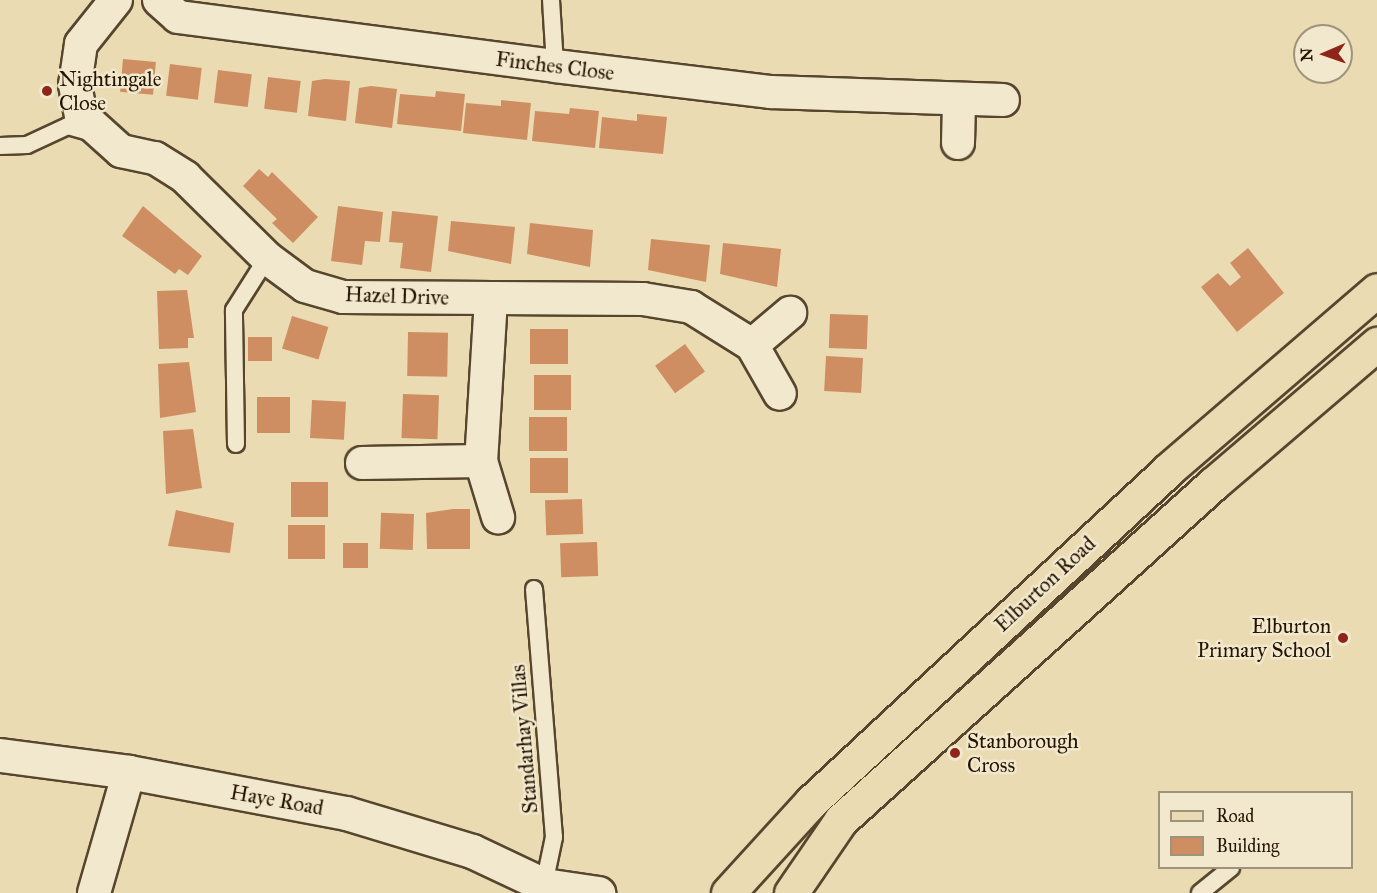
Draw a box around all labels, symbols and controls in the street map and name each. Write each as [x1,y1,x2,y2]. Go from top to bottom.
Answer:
north arrow [1293,24,1353,84]
street label: Finches Close [494,46,616,86]
text: N [1297,47,1316,62]
place label: Nightingale Close [59,66,161,116]
marker: Nightingale Close [40,84,54,98]
street label: Hazel Drive [344,282,450,310]
street label: Elburton Road [989,531,1101,637]
place label: Elburton Primary School [1197,613,1331,663]
marker: Elburton Primary School [1336,631,1350,645]
street label: Standarhay Villas [505,663,543,815]
place label: Stanborough Cross [967,728,1079,778]
marker: Stanborough Cross [948,746,962,760]
street label: Haye Road [228,779,326,821]
legend [1158,791,1353,869]
text: Road [1216,805,1254,827]
text: Building [1216,835,1279,857]

